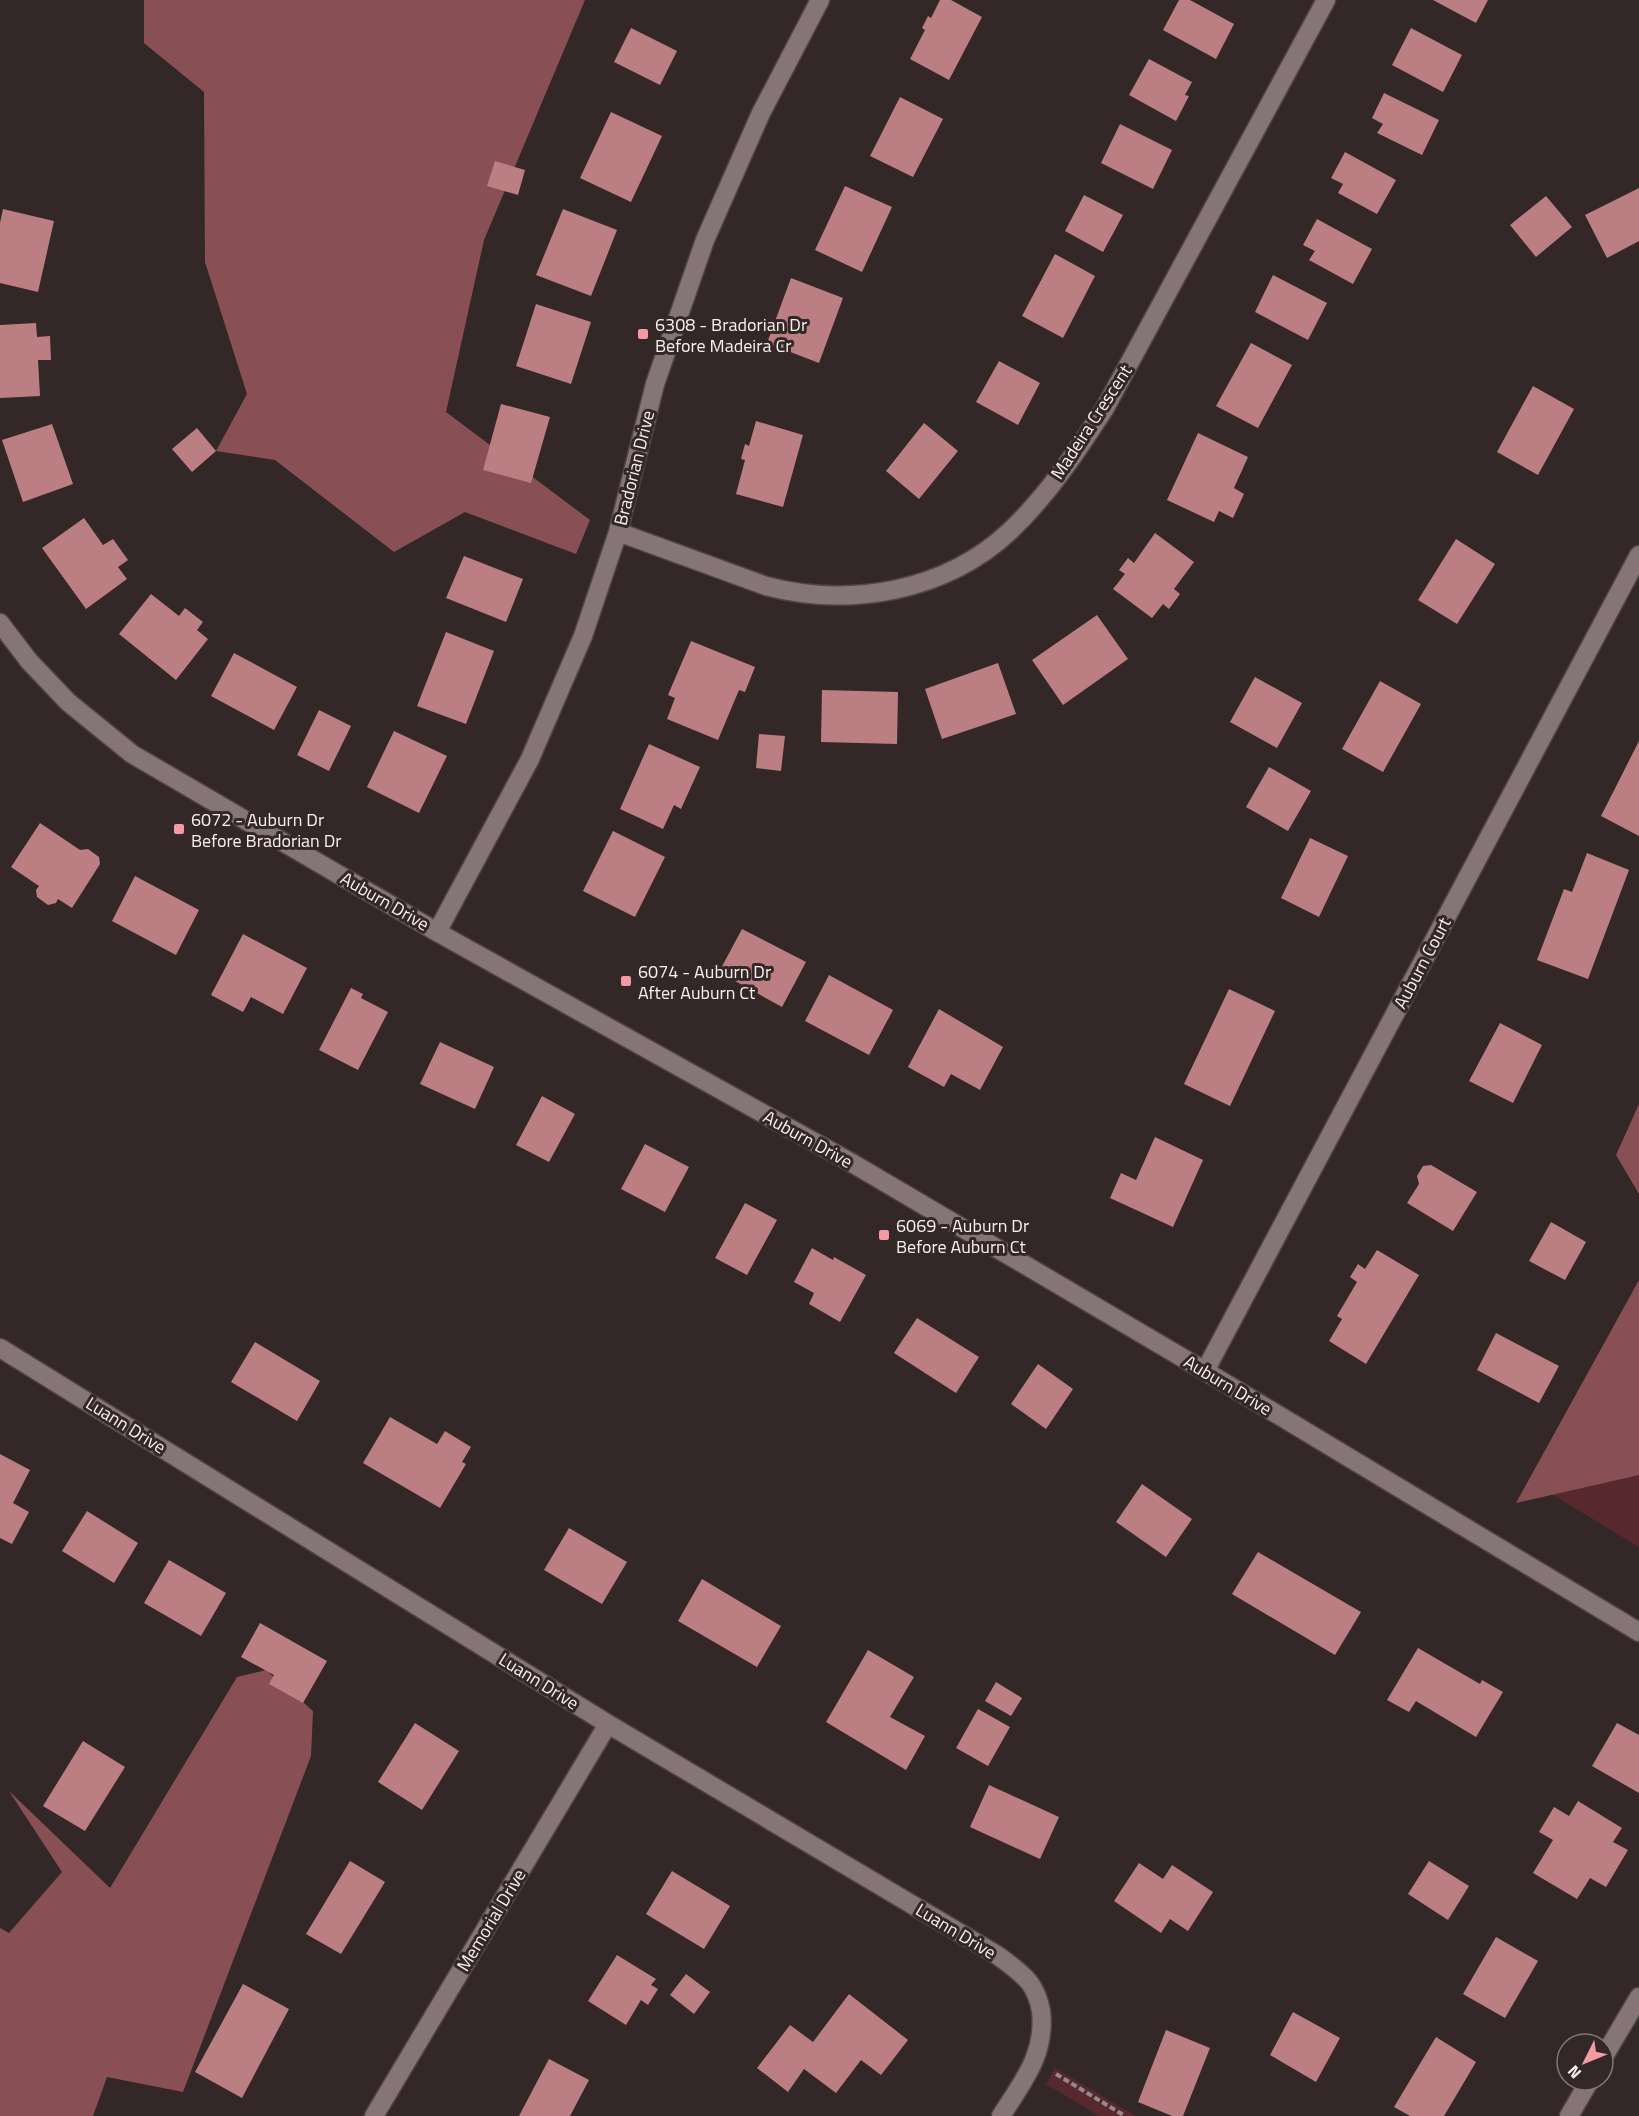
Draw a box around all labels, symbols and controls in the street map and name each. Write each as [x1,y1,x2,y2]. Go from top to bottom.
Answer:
place label: 6308 - Bradorian Dr Before Madeira Cr [655,311,807,359]
marker: 6308 - Bradorian Dr Before Madeira Cr [636,327,650,341]
street label: Madeira Crescent [1044,359,1139,485]
street label: Bradorian Drive [607,408,661,528]
place label: 6072 - Auburn Dr Before Bradorian Dr [191,806,342,854]
marker: 6072 - Auburn Dr Before Bradorian Dr [172,822,186,836]
street label: Auburn Drive [336,865,434,937]
street label: Auburn Court [1387,912,1458,1014]
place label: 6074 - Auburn Dr After Auburn Ct [638,958,771,1006]
marker: 6074 - Auburn Dr After Auburn Ct [619,974,633,988]
street label: Auburn Drive [758,1103,858,1175]
place label: 6069 - Auburn Dr Before Auburn Ct [896,1212,1029,1260]
marker: 6069 - Auburn Dr Before Auburn Ct [877,1228,891,1242]
street label: Auburn Drive [1179,1348,1277,1422]
street label: Luann Drive [81,1390,171,1460]
street label: Luann Drive [494,1646,584,1716]
street label: Memorial Drive [450,1864,532,1976]
street label: Luann Drive [911,1896,1001,1966]
north arrow [1555,2032,1615,2092]
text: N [1561,2060,1587,2084]

